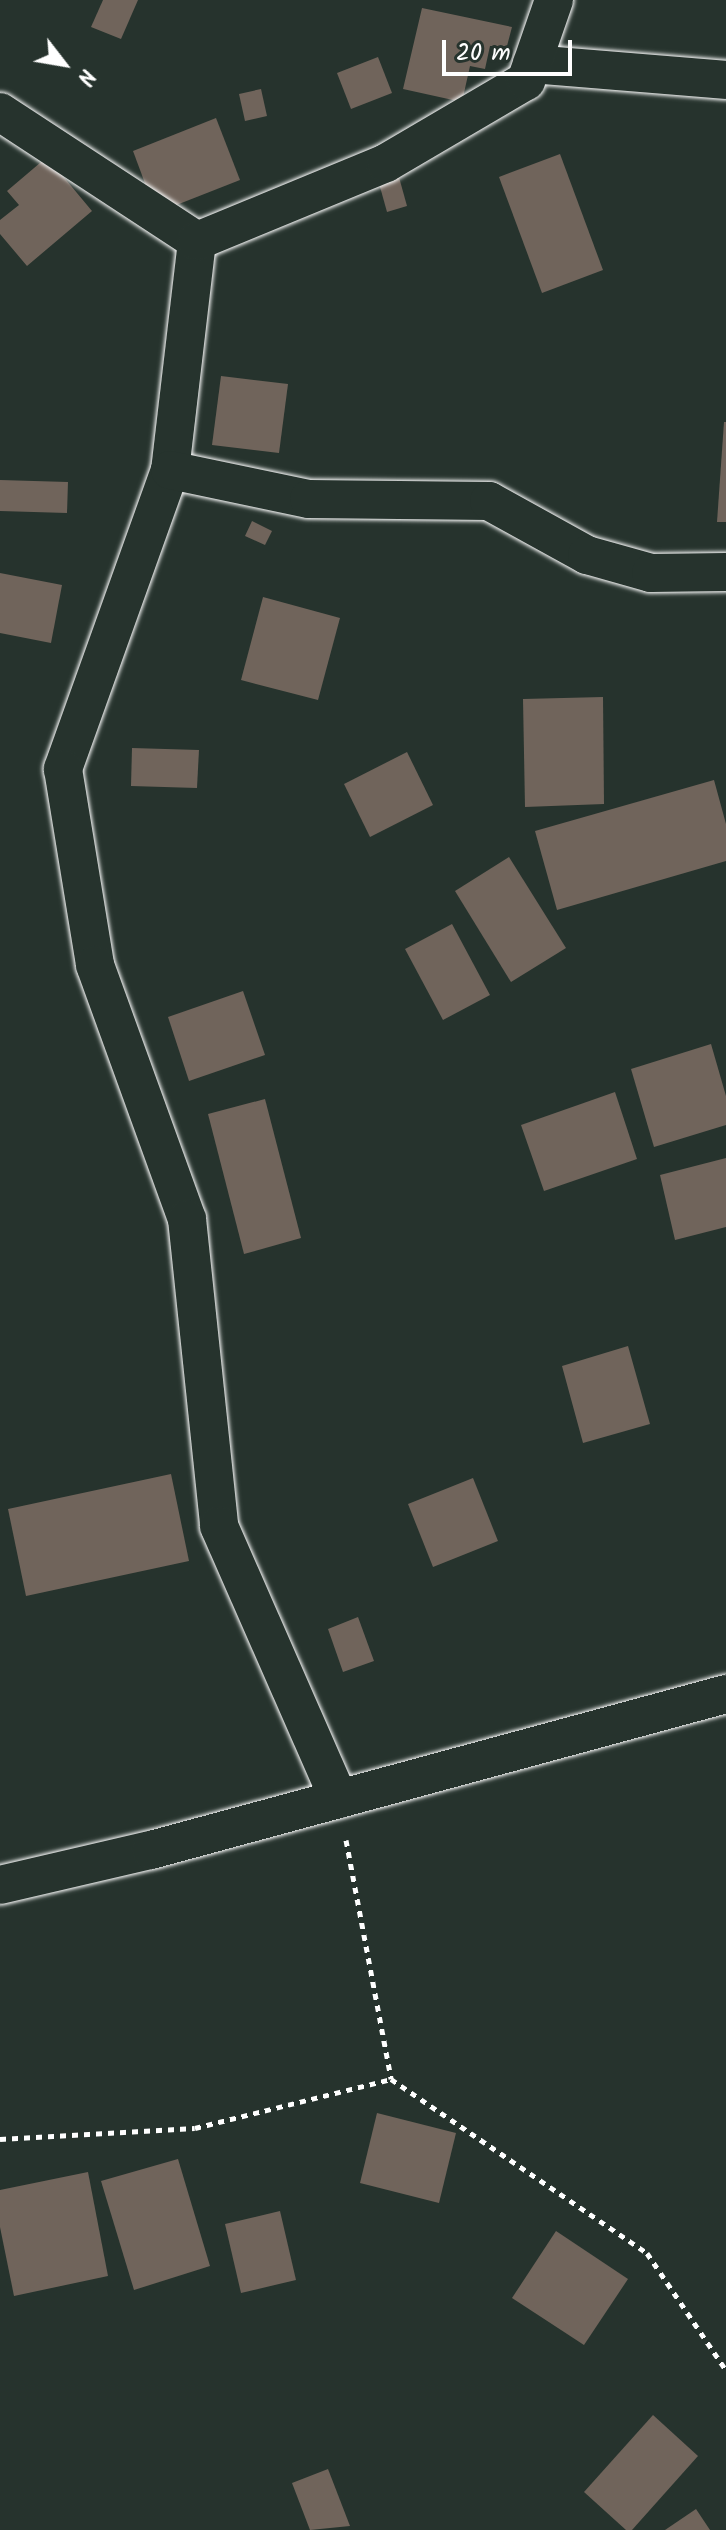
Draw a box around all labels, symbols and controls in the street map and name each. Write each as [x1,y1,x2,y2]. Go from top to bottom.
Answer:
north arrow [24,24,104,104]
scale bar [446,24,576,74]
text: 20 m [456,34,511,73]
text: N [66,62,104,92]

